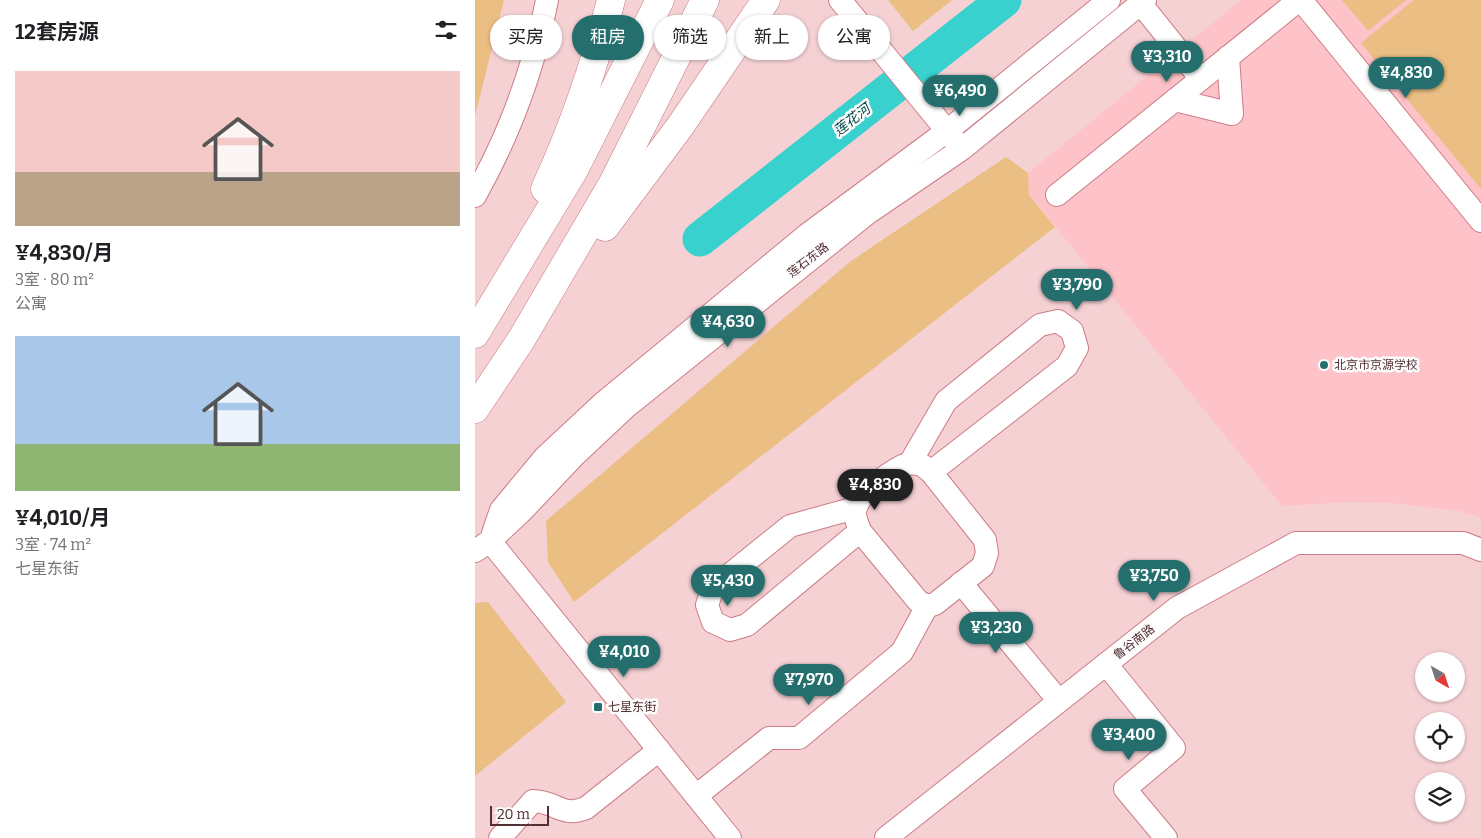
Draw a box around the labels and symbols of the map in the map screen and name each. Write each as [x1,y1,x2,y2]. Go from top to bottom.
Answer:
pin: ¥3,310 [1126,41,1208,83]
pin: ¥4,830 [1365,56,1447,99]
pin: ¥6,490 [919,74,1001,117]
water label: 莲花河 [830,99,876,140]
street label: 莲石东路 [785,240,831,280]
pin: ¥3,790 [1036,268,1118,311]
pin: ¥4,630 [687,306,769,348]
place label: 北京市京源学校 [1334,358,1418,372]
marker: 北京市京源学校 [1318,359,1330,371]
pin: ¥4,830 [834,468,916,511]
pin: ¥3,750 [1113,560,1195,602]
pin: ¥5,430 [687,564,769,607]
pin: ¥3,230 [955,612,1037,654]
street label: 鲁谷南路 [1111,622,1157,662]
pin: ¥4,010 [583,636,665,678]
north arrow [1415,652,1465,702]
pin: ¥7,970 [768,664,850,706]
place label: 七星东街 [608,700,656,714]
marker: 七星东街 [592,701,604,713]
pin: ¥3,400 [1088,718,1170,761]
scale bar [490,803,549,826]

